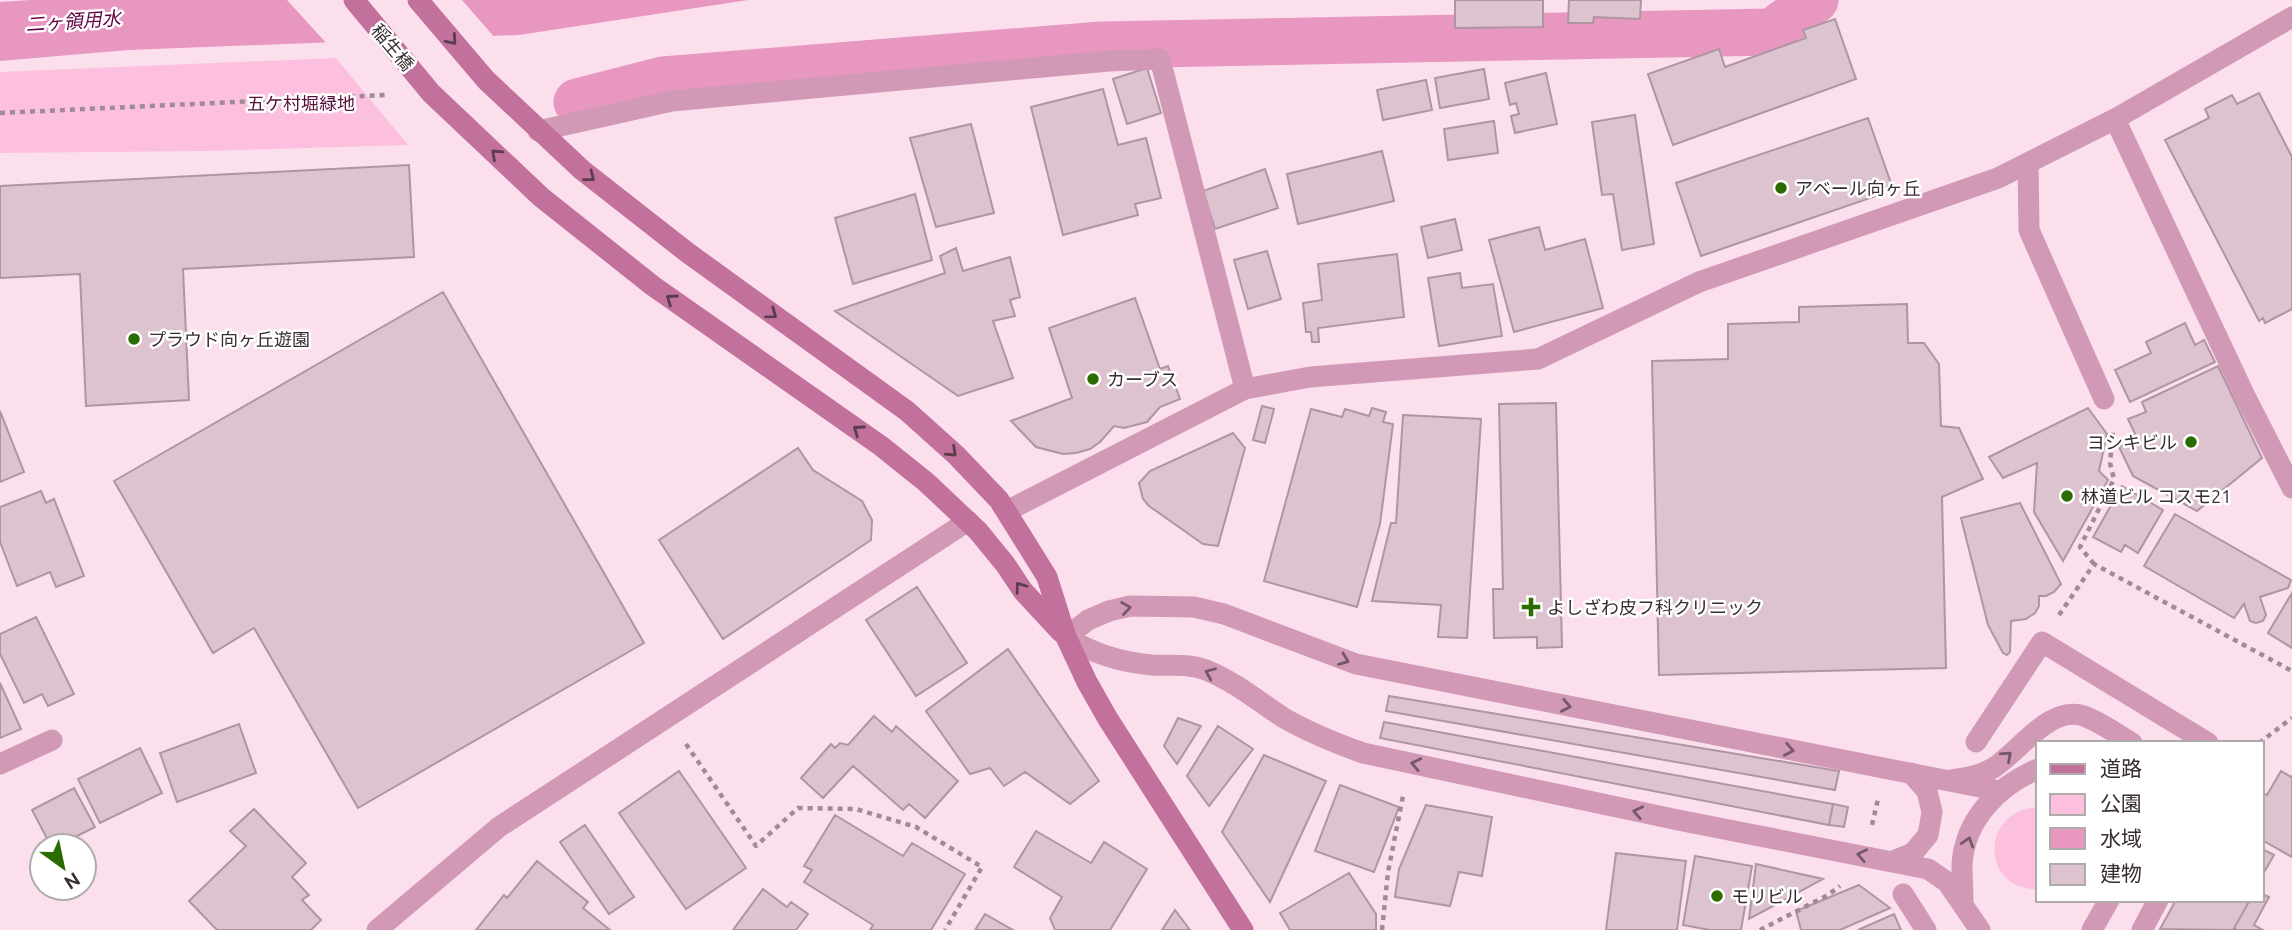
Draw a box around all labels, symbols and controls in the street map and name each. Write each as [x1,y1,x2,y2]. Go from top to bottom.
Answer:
water label: 二ヶ領用水 [25,7,123,35]
street label: 稲生橋 [368,20,418,74]
one-way arrow [444,32,456,45]
park label: 五ケ村堀緑地 [247,93,355,113]
one-way arrow [491,150,504,163]
one-way arrow [583,168,595,181]
place label: アベール向ヶ丘 [1795,178,1921,198]
marker: アベール向ヶ丘 [1773,180,1789,196]
one-way arrow [666,294,679,307]
one-way arrow [764,305,777,318]
place label: プラウド向ヶ丘遊園 [148,329,310,349]
marker: プラウド向ヶ丘遊園 [126,331,142,347]
place label: カーブス [1107,369,1178,389]
marker: カーブス [1085,371,1101,387]
one-way arrow [853,426,866,438]
place label: ヨシキビル [2087,432,2177,452]
marker: ヨシキビル [2183,434,2199,450]
one-way arrow [944,443,957,456]
place label: 林道ビル コスモ21 [2081,486,2231,506]
marker: 林道ビル コスモ21 [2059,488,2075,504]
one-way arrow [1016,582,1028,594]
marker: よしざわ皮フ科クリニック [1521,597,1541,617]
place label: よしざわ皮フ科クリニック [1547,597,1763,617]
one-way arrow [1120,601,1132,616]
one-way arrow [1337,651,1349,665]
one-way arrow [1205,667,1217,681]
one-way arrow [1560,697,1572,712]
one-way arrow [1783,741,1795,756]
legend [2036,741,2264,902]
one-way arrow [1999,752,2012,764]
text: 道路 [2100,756,2142,780]
one-way arrow [1410,757,1422,772]
text: 公園 [2100,791,2142,815]
one-way arrow [1632,805,1644,820]
text: 水域 [2100,826,2142,850]
north arrow [28,832,98,902]
one-way arrow [1959,837,1974,849]
one-way arrow [1856,849,1868,864]
text: 建物 [2100,861,2142,885]
text: N [60,868,84,894]
place label: モリビル [1731,886,1803,906]
marker: モリビル [1709,888,1725,904]

